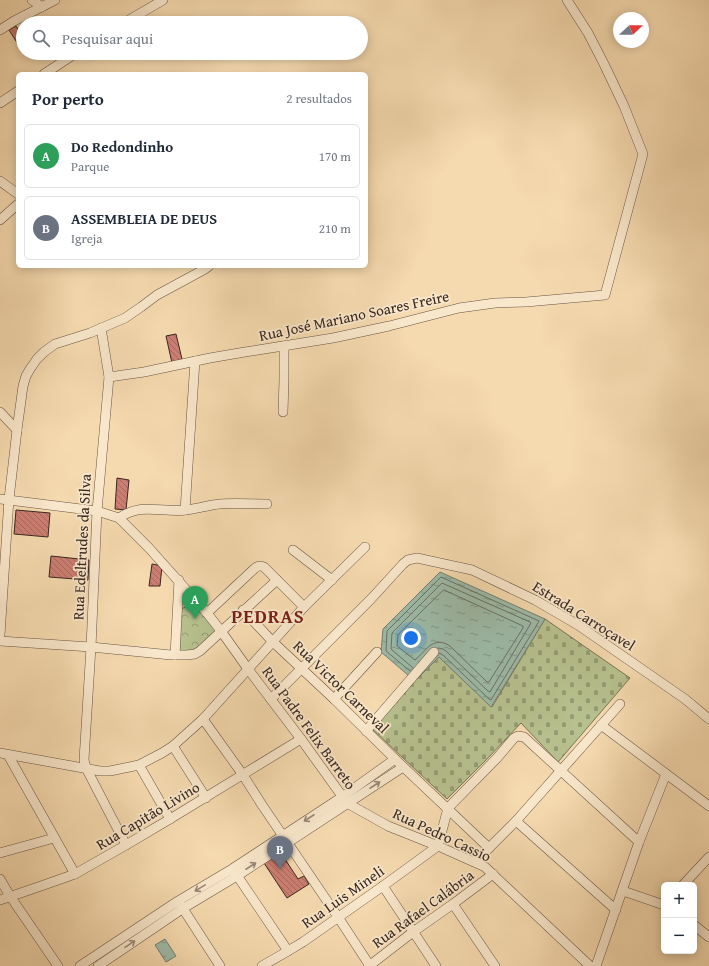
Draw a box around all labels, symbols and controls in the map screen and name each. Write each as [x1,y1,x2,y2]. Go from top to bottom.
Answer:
north arrow [613,12,649,48]
search box [16,16,368,60]
icon: search [30,27,52,49]
text: Pesquisar aqui [62,28,153,49]
text: Por perto [32,86,104,111]
text: 2 resultados [286,89,352,108]
text: Do Redondinho [71,136,173,157]
text: A [42,147,50,166]
text: 170 m [319,147,351,166]
text: Parque [71,157,109,176]
text: ASSEMBLEIA DE DEUS [71,208,217,229]
text: B [42,219,50,238]
text: 210 m [319,219,351,238]
text: Igreja [71,229,102,248]
street label: Rua José Mariano Soares Freire [257,285,451,346]
street label: Rua Edeltrudes da Silva [67,473,96,621]
street label: Estrada Carroçavel [529,576,640,656]
pin: A [182,586,208,619]
district label: PEDRAS [231,602,305,630]
your location [401,628,421,648]
street label: Rua Victor Carneval [289,635,394,738]
street label: Rua Padre Felix Barreto [258,662,361,794]
street label: Rua Capitão Livino [92,776,204,855]
one-way arrow [369,781,380,789]
street label: Rua Pedro Cassio [390,803,495,867]
one-way arrow [304,814,315,822]
pin: B [267,836,293,869]
street label: Rua Luis Mineli [297,860,388,933]
one-way arrow [245,862,257,870]
street label: Rua Rafael Calábria [368,865,478,953]
map controls [661,882,697,954]
button: + [661,882,697,918]
one-way arrow [195,884,206,892]
button: − [661,918,697,954]
one-way arrow [124,940,135,948]

